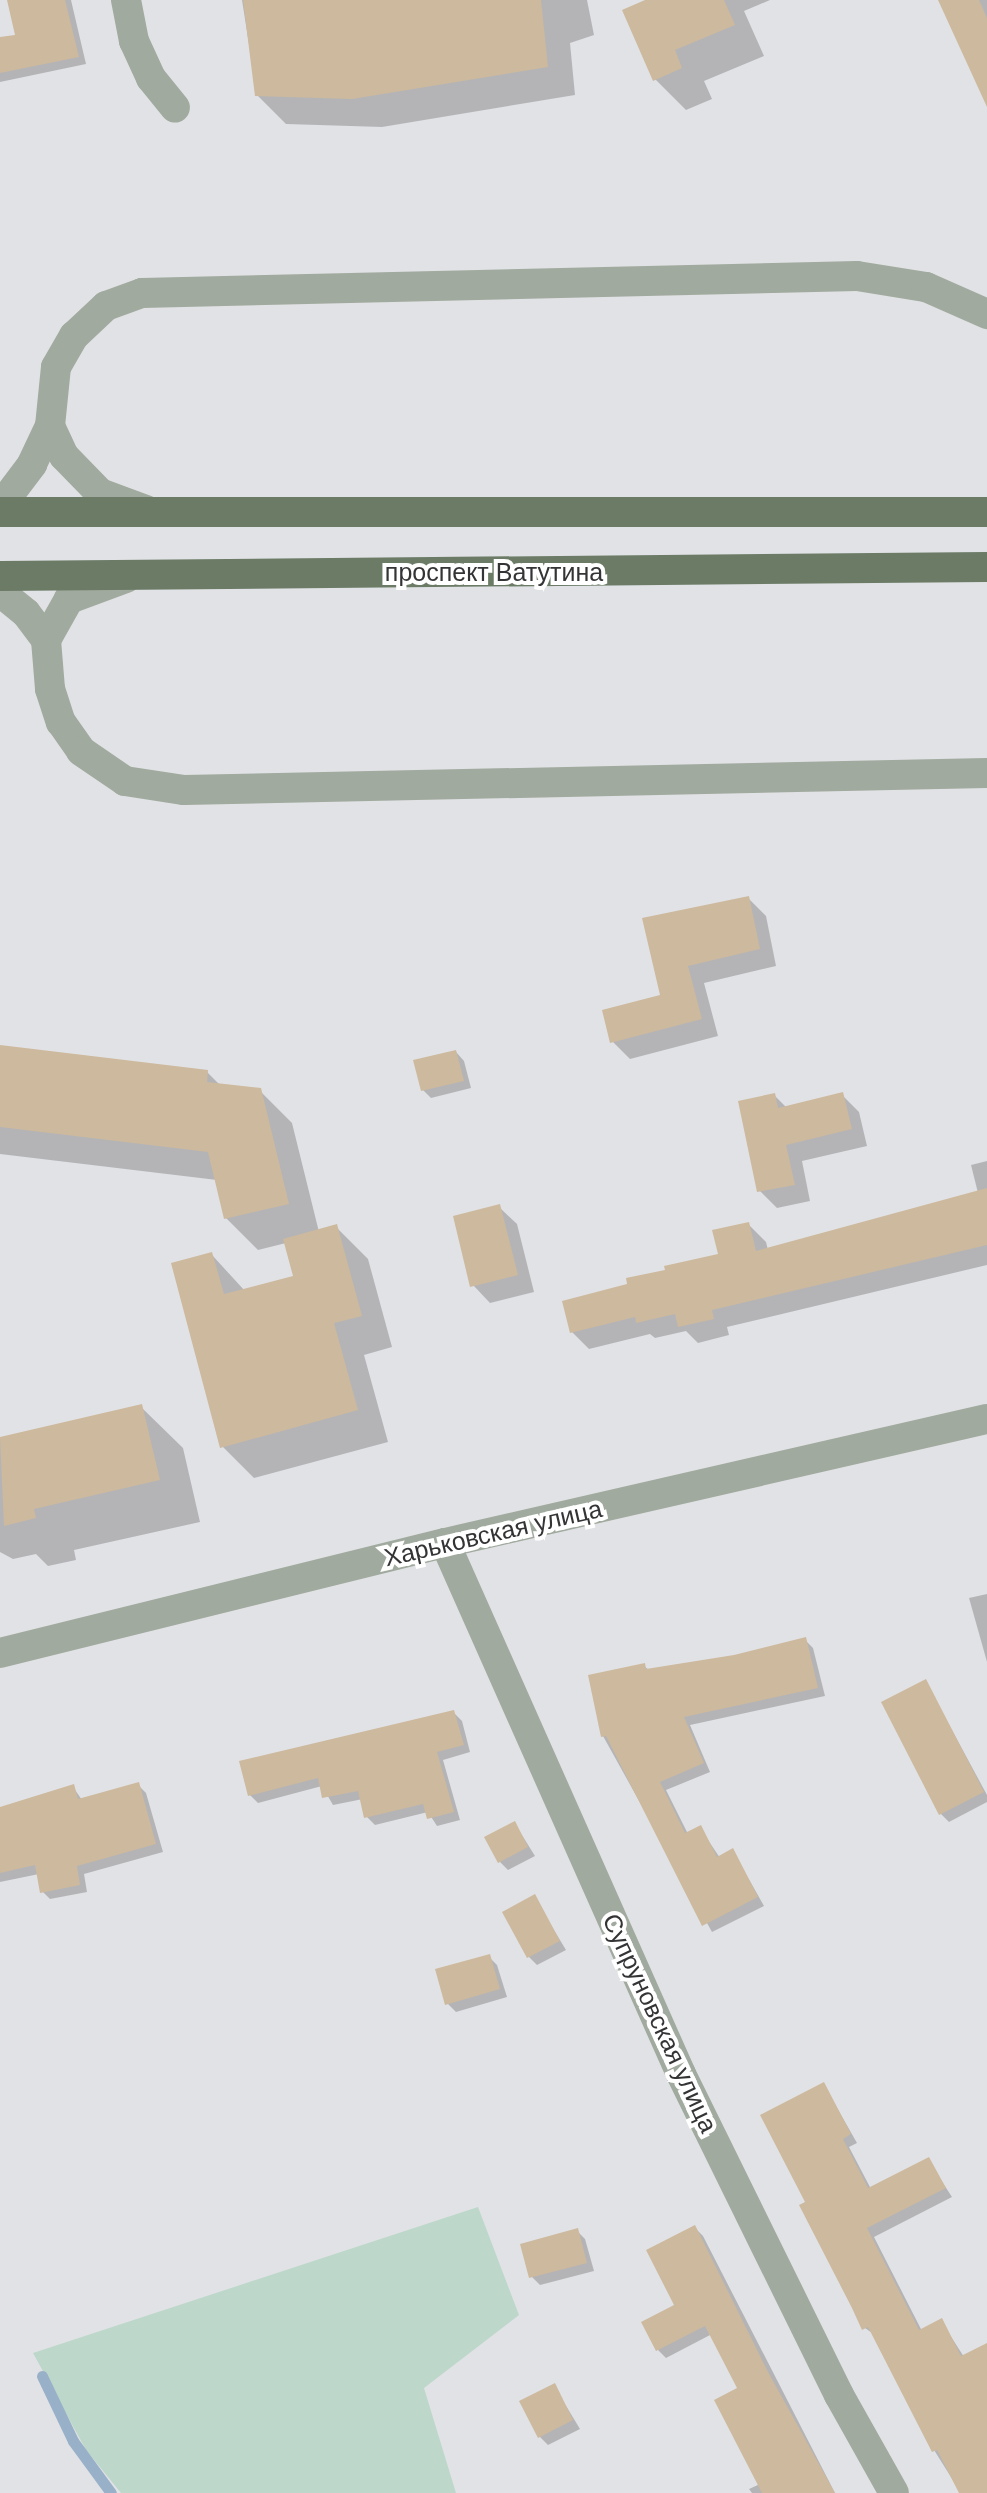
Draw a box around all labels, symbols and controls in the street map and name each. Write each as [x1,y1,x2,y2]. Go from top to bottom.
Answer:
street label: проспект Ватутина [385,557,603,587]
street label: Харьковская улица [381,1493,605,1573]
street label: Супруновская улица [596,1909,724,2137]

